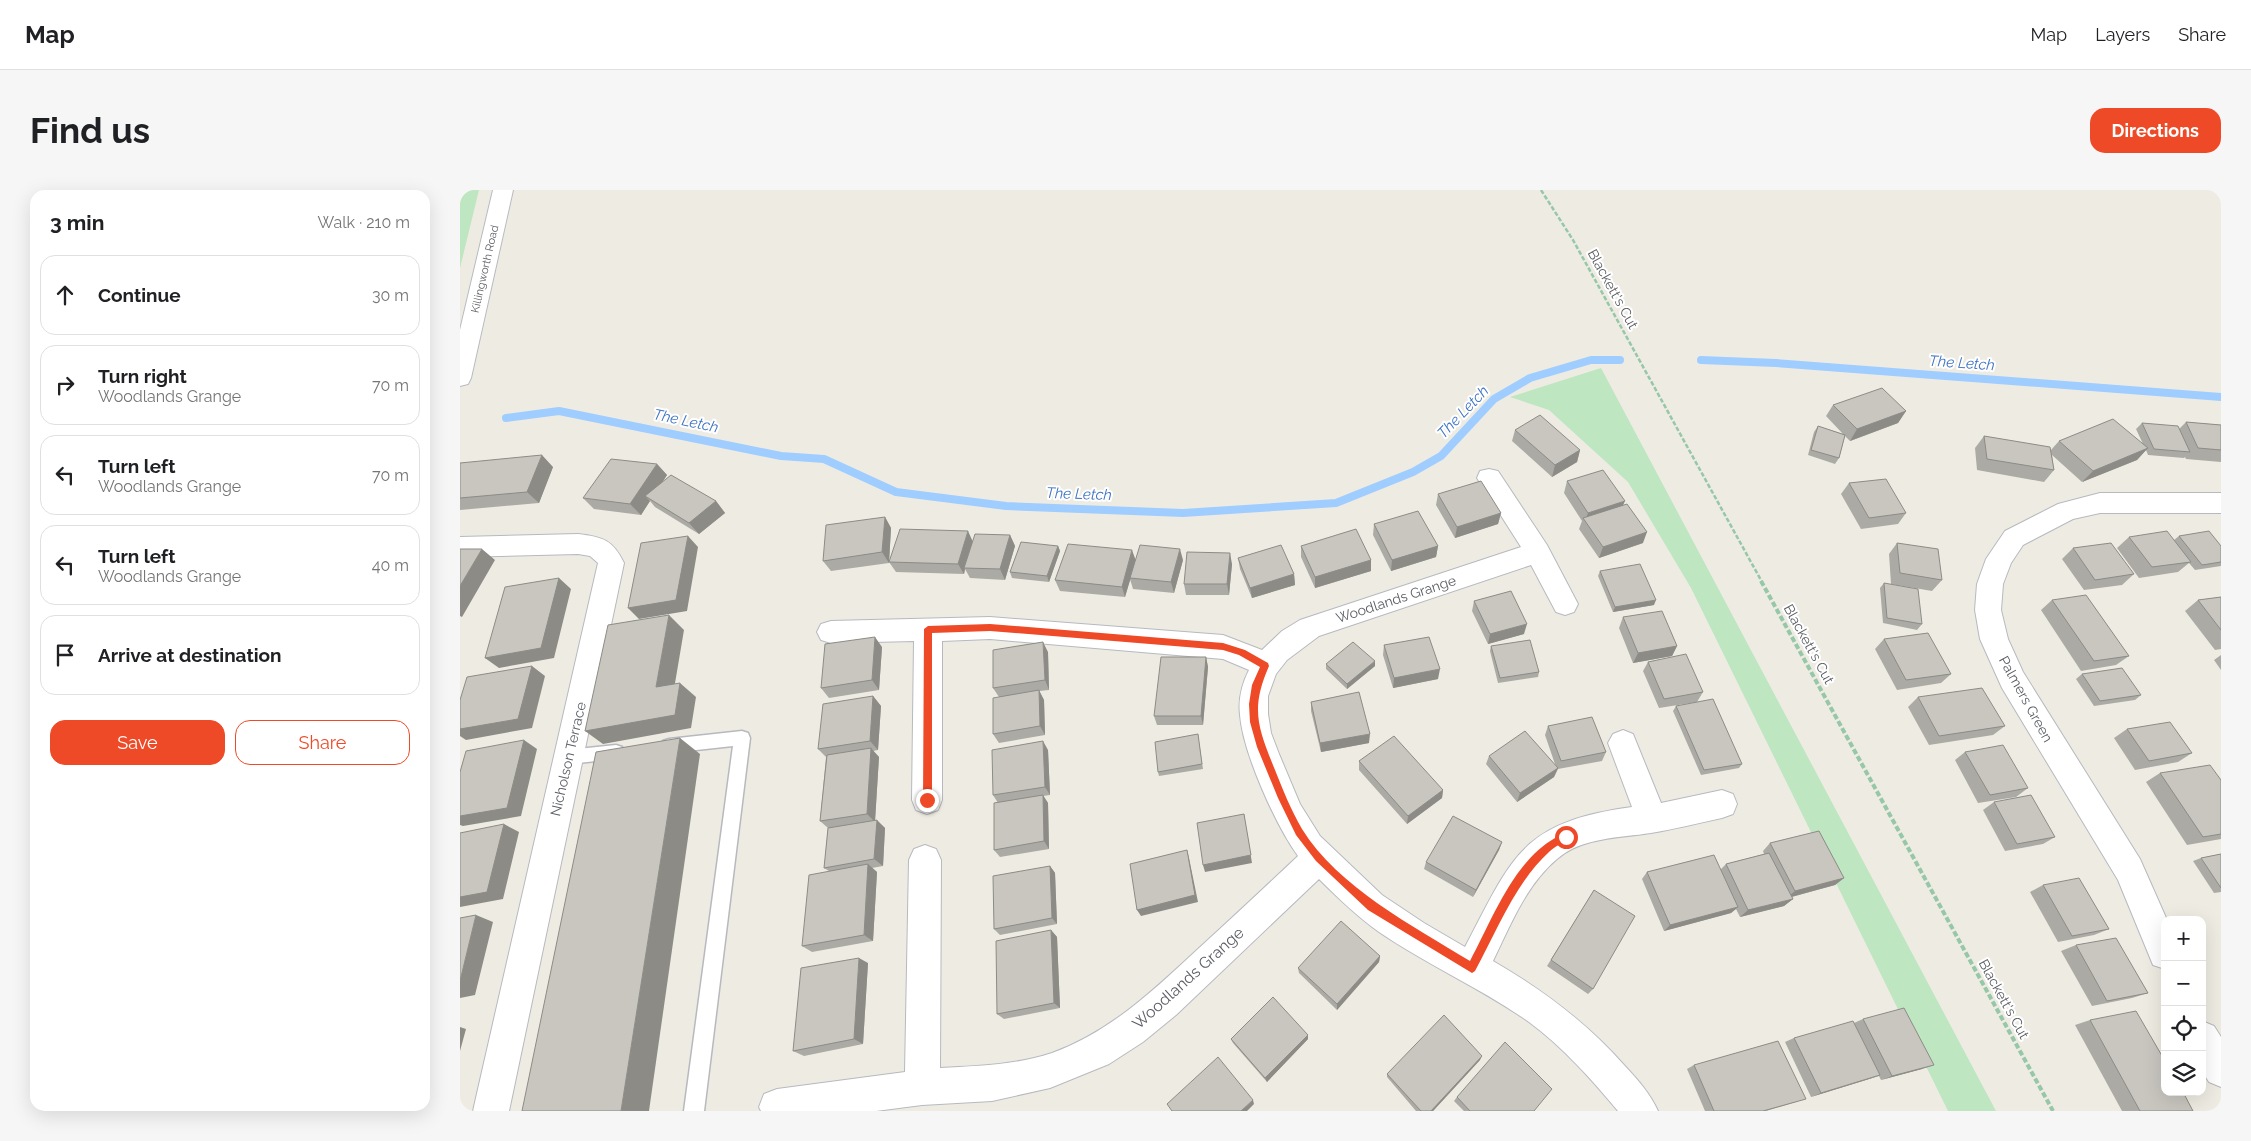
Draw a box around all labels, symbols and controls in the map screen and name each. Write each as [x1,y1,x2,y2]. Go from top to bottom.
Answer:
text: Map [25,20,75,49]
text: Map [2031,24,2067,45]
text: Layers [2095,24,2150,45]
text: Share [2178,24,2226,45]
button: Directions [2090,108,2221,153]
text: Find us [30,110,150,151]
text: 3 min [50,210,104,235]
text: Walk · 210 m [318,213,410,232]
street label: Killingworth Road [469,224,501,314]
street label: Blackett's Cut [1585,246,1642,332]
icon: ahead [51,281,79,309]
text: Continue [98,284,181,306]
text: 30 m [372,286,409,305]
water label: The Letch [1929,352,1995,374]
text: Turn right [98,365,187,387]
icon: right [51,371,79,399]
text: 70 m [372,376,409,395]
water label: The Letch [1434,382,1492,442]
text: Woodlands Grange [98,387,241,406]
water label: The Letch [652,405,720,437]
text: Turn left [98,455,175,477]
icon: left [51,461,79,489]
text: 70 m [372,466,409,485]
text: Woodlands Grange [98,477,241,496]
water label: The Letch [1046,484,1112,504]
text: Turn left [98,545,175,567]
icon: left [51,551,79,579]
text: 40 m [372,556,409,575]
text: Woodlands Grange [98,567,241,586]
street label: Woodlands Grange [1334,572,1458,626]
street label: Blackett's Cut [1781,601,1838,687]
icon: arrive [51,641,79,669]
text: Arrive at destination [98,644,282,666]
street label: Palmers Green [1996,653,2056,745]
street label: Nicholson Terrace [547,700,589,818]
button: Save [50,720,225,765]
button: Share [235,720,410,765]
route end [916,789,939,812]
route start [1555,826,1578,849]
map controls [2161,916,2206,1096]
button: + [2161,916,2206,961]
street label: Woodlands Grange [1128,923,1248,1033]
street label: Blackett's Cut [1976,956,2033,1042]
button: − [2161,961,2206,1006]
button: locate [2161,1006,2206,1051]
button: layers [2161,1051,2206,1096]

